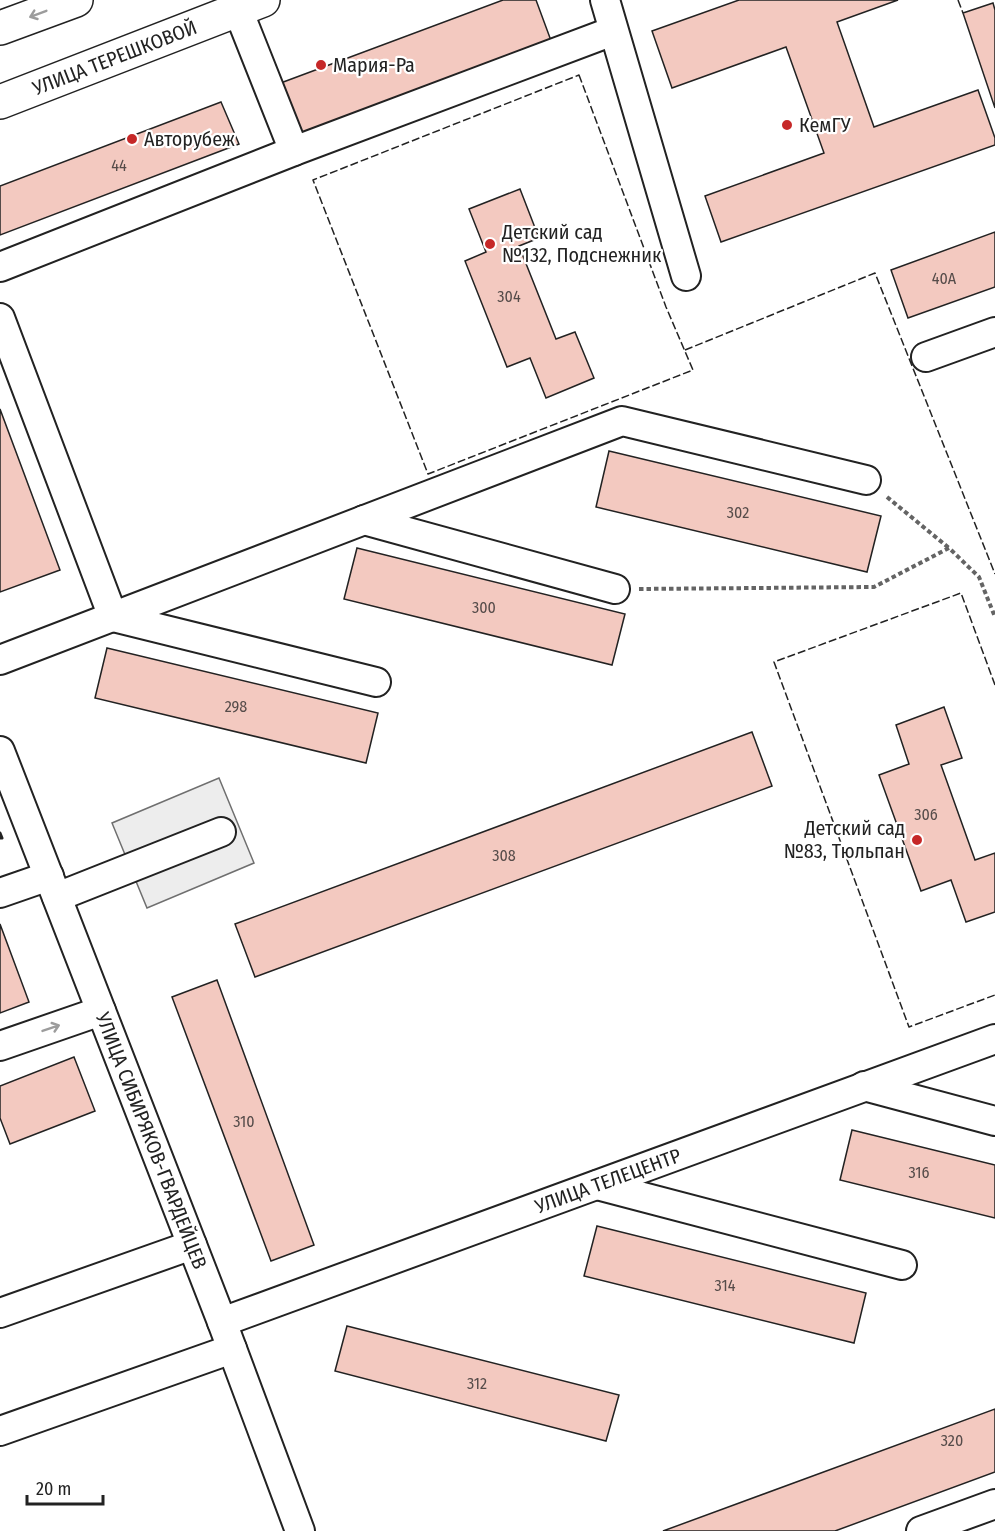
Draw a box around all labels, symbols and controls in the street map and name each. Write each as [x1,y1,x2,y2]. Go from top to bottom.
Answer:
one-way arrow [29,10,48,21]
street label: УЛИЦА ТЕРЕШКОВОЙ [28,15,200,101]
place label: Мария-Ра [333,53,415,77]
marker: Мария-Ра [314,58,328,72]
place label: КемГУ [799,113,851,137]
marker: КемГУ [780,118,794,132]
place label: Авторубеж [144,127,235,151]
marker: Авторубеж [125,132,139,146]
house number: 44 [111,156,127,175]
place label: Детский сад №132, Подснежник [501,220,662,267]
marker: Детский сад №132, Подснежник [483,237,497,251]
house number: 40А [932,269,957,288]
house number: 304 [497,287,521,306]
house number: 302 [727,503,749,522]
house number: 300 [472,598,496,617]
house number: 298 [225,697,247,716]
house number: 306 [914,805,938,824]
place label: Детский сад №83, Тюльпан [784,816,905,863]
marker: Детский сад №83, Тюльпан [910,833,924,847]
house number: 308 [492,846,516,865]
street label: УЛИЦА СИБИРЯКОВ-ГВАРДЕЙЦЕВ [90,1008,212,1272]
one-way arrow [41,1022,59,1033]
house number: 310 [233,1112,255,1131]
street label: УЛИЦА ТЕЛЕЦЕНТР [531,1143,684,1219]
house number: 316 [908,1163,930,1182]
house number: 314 [715,1276,736,1295]
house number: 312 [467,1374,487,1393]
house number: 320 [941,1431,963,1450]
scale bar [27,1468,104,1506]
text: 20 m [36,1478,71,1500]

